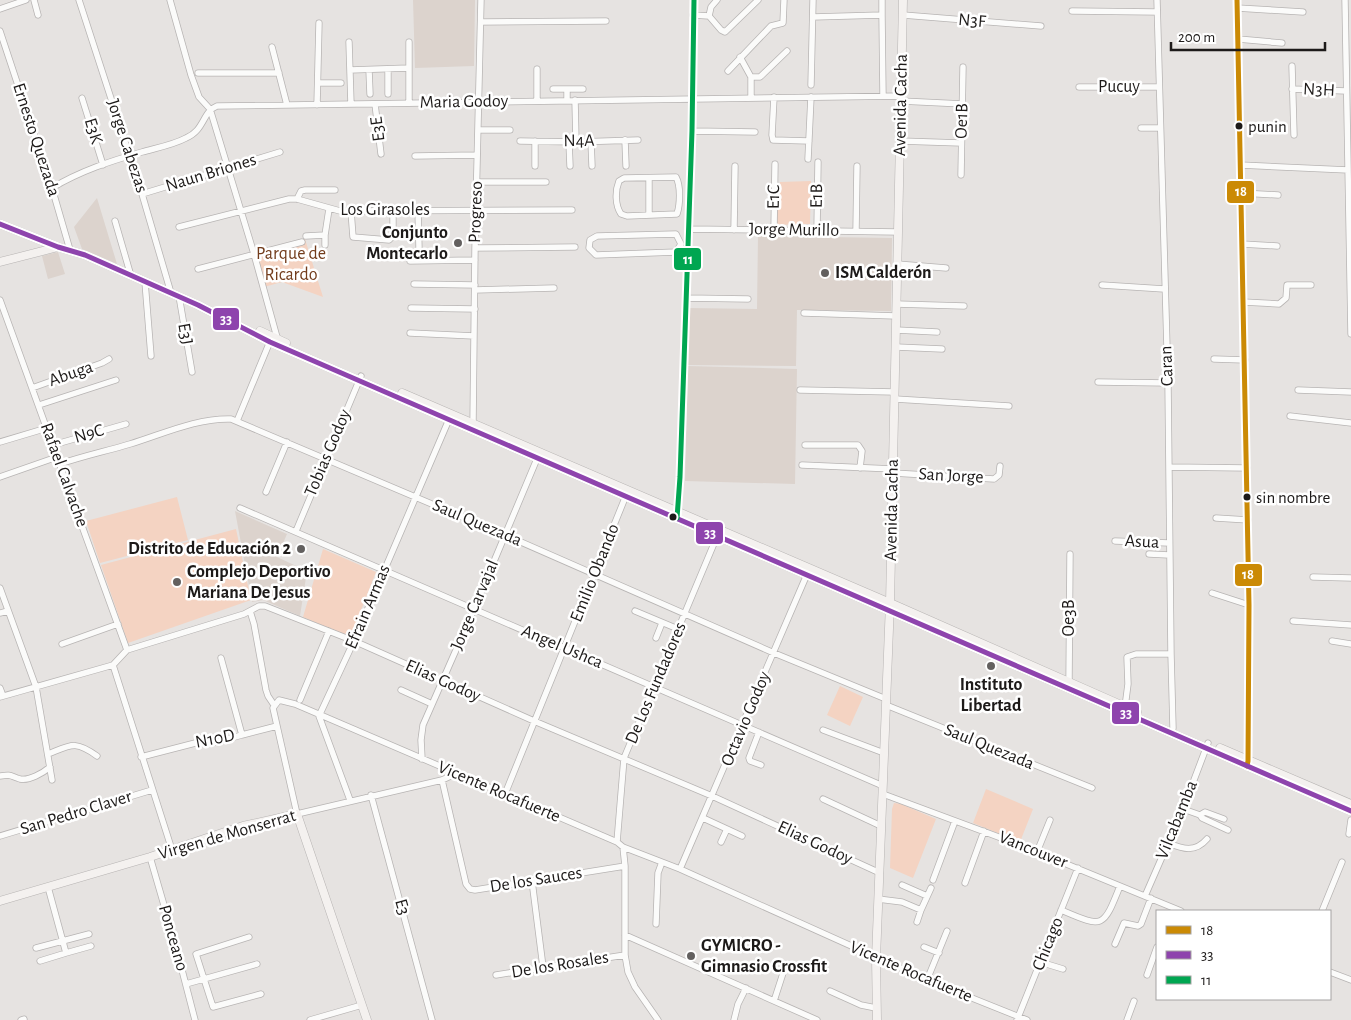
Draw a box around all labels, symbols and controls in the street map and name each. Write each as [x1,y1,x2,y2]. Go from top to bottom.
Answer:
street label: N3F [958,11,987,31]
scale bar [1171,20,1325,52]
text: 200 m [1178,30,1215,45]
street label: Avenida Cacha [891,54,911,156]
street label: Pucuy [1098,78,1140,96]
street label: N3H [1303,80,1335,100]
street label: Ernesto Quezada [9,81,63,199]
street label: Maria Godoy [420,92,509,112]
street label: Jorge Cabezas [103,97,151,195]
street label: Oe1B [952,103,972,139]
street label: E3E [368,115,388,142]
street label: E3K [81,116,105,146]
place label: punin [1248,118,1287,135]
marker: punin [1234,121,1244,131]
street label: N4A [563,132,595,150]
street label: Naun Briones [163,151,259,195]
street label: Progreso [466,180,486,243]
line badge: 18 [1226,180,1255,204]
street label: E1B [808,184,826,208]
street label: E1C [765,185,783,209]
text: 18 [1235,185,1247,199]
street label: Los Girasoles [340,201,430,219]
street label: Jorge Murillo [749,220,840,240]
place label: Conjunto Montecarlo [366,224,448,263]
marker: Conjunto Montecarlo [452,237,464,249]
park label: Parque de Ricardo [256,245,326,284]
line badge: 11 [673,247,702,271]
text: 11 [683,253,693,267]
place label: ISM Calderón [835,264,932,282]
marker: ISM Calderón [819,267,831,279]
line badge: 33 [212,307,240,331]
text: 33 [220,313,232,327]
street label: E3J [174,322,196,346]
street label: Caran [1157,345,1177,387]
street label: Abuga [46,358,96,390]
street label: Tobias Godoy [302,406,355,499]
street label: Rafael Calvache [37,421,91,529]
street label: N9C [72,421,106,447]
street label: Avenida Cacha [882,459,902,561]
street label: San Jorge [918,465,984,487]
place label: sin nombre [1256,489,1331,506]
marker: sin nombre [1242,492,1252,502]
street label: Saul Quezada [430,496,524,550]
unlabelled marker [668,512,678,522]
street label: Emilio Obando [567,521,623,625]
line badge: 33 [695,521,724,545]
text: 33 [704,527,716,541]
street label: Asua [1124,532,1160,552]
place label: Distrito de Educación 2 [128,540,292,558]
marker: Distrito de Educación 2 [295,543,307,555]
street label: Jorge Carvajal [448,557,502,653]
street label: Efrain Armas [342,562,394,652]
place label: Complejo Deportivo Mariana De Jesus [187,563,331,602]
line badge: 18 [1234,563,1263,587]
text: 18 [1242,568,1254,582]
marker: Complejo Deportivo Mariana De Jesus [171,576,183,588]
street label: Oe3B [1060,600,1078,636]
street label: De Los Fundadores [622,620,690,746]
street label: Angel Ushca [519,622,605,672]
street label: Elias Godoy [403,656,484,706]
marker: Instituto Libertad [985,660,997,672]
street label: Octavio Godoy [718,669,774,769]
place label: Instituto Libertad [960,676,1022,715]
line badge: 33 [1111,701,1140,725]
text: 33 [1120,707,1132,721]
street label: Saul Quezada [941,721,1037,773]
street label: N10D [194,726,236,752]
street label: Vicente Rocafuerte [435,758,563,826]
street label: Vilcabamba [1153,778,1201,862]
street label: San Pedro Claver [18,787,134,839]
street label: Virgen de Monserrat [156,807,298,863]
street label: Elias Godoy [775,818,855,868]
street label: Vancouver [996,828,1070,872]
street label: De los Sauces [489,864,583,896]
street label: E3 [391,897,413,917]
street label: Ponceano [155,903,191,973]
legend [1156,910,1331,1000]
street label: Chicago [1029,915,1067,973]
text: 18 [1201,923,1213,938]
place label: GYMICRO - Gimnasio Crossfit [701,937,827,976]
street label: Vicente Rocafuerte [847,938,975,1006]
street label: De los Rosales [510,948,610,982]
text: 33 [1201,948,1213,963]
marker: GYMICRO - Gimnasio Crossfit [685,950,697,962]
text: 11 [1201,973,1211,988]

